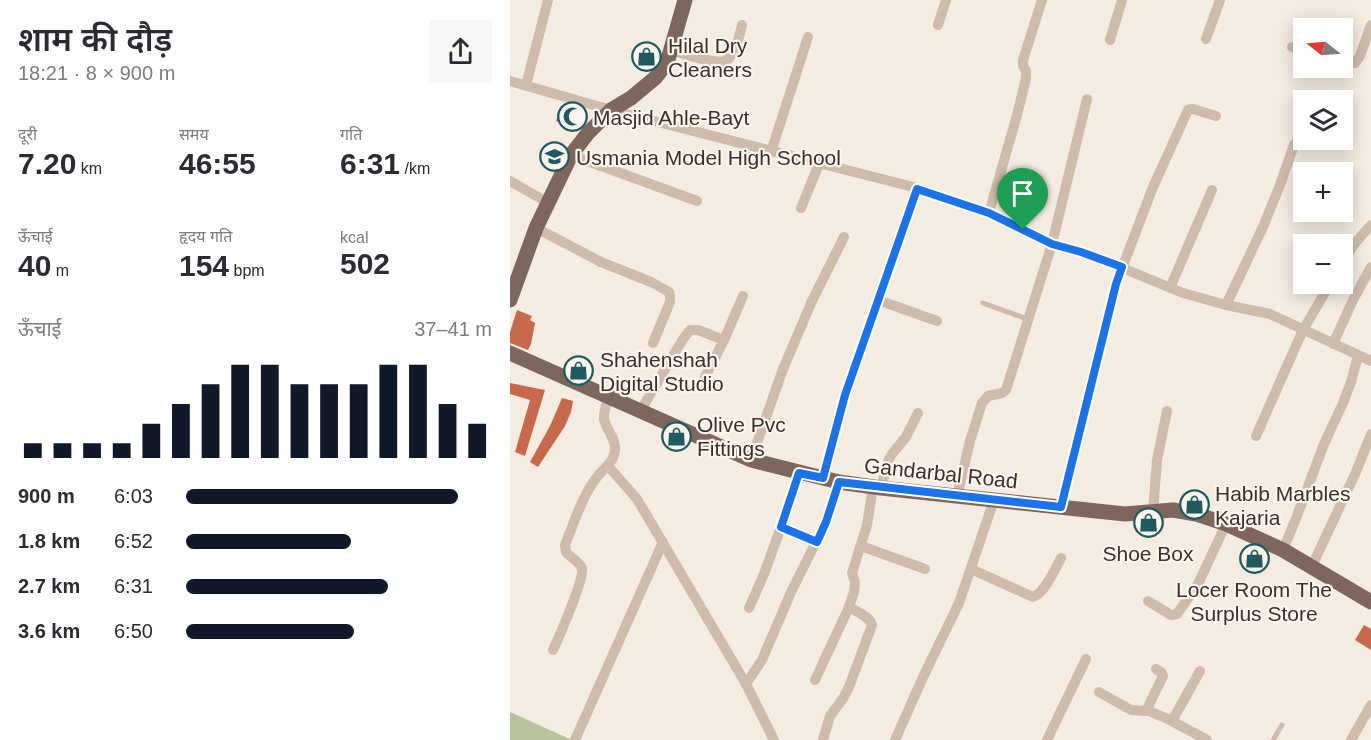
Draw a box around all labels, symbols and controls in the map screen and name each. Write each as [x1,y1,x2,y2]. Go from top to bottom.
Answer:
north arrow [1293,18,1353,78]
map controls [1293,18,1353,294]
button: share [429,20,492,83]
text: शाम की दौड़ [18,21,172,58]
place label: Hilal Dry Cleaners [668,34,752,81]
shop icon: Hilal Dry Cleaners [631,41,663,73]
text: 18:21 · 8 × 900 m [18,62,175,84]
button: layers [1293,90,1353,150]
mosque icon: Masjid Ahle-Bayt [556,101,588,133]
place label: Masjid Ahle-Bayt [593,106,750,129]
text: दूरी [18,126,37,143]
text: समय [179,126,209,143]
text: गति [340,126,362,143]
school or university icon: Usmania Model High School [539,141,571,173]
place label: Usmania Model High School [576,146,841,169]
text: 7.20 [18,147,76,180]
text: 46:55 [179,147,256,180]
text: 6:31 [340,147,400,180]
text: km [76,160,102,177]
text: /km [400,160,430,177]
button: + [1293,162,1353,222]
pin [997,168,1048,230]
icon: arrive [1006,177,1039,210]
text: ऊँचाई [18,228,53,245]
text: हृदय गति [179,228,232,245]
text: kcal [340,229,368,246]
button: − [1293,234,1353,294]
text: 502 [340,247,390,280]
text: 40 [18,249,51,282]
text: 154 [179,249,229,282]
text: m [51,262,69,279]
text: bpm [229,262,265,279]
text: ऊँचाई [18,318,61,340]
text: 37–41 m [414,318,492,340]
place label: Shahenshah Digital Studio [600,348,724,395]
shop icon: Shahenshah Digital Studio [563,355,595,387]
place label: Olive Pvc Fittings [697,413,786,460]
shop icon: Olive Pvc Fittings [660,420,692,452]
street label: Gandarbal Road [863,454,1019,492]
place label: Habib Marbles Kajaria [1215,482,1350,529]
text: 900 m [18,485,75,507]
text: 6:03 [114,485,153,507]
shop icon: Habib Marbles Kajaria [1178,489,1210,521]
shop icon: Shoe Box [1132,506,1164,538]
text: 1.8 km [18,530,80,552]
text: 6:52 [114,530,153,552]
place label: Shoe Box [1102,542,1194,565]
shop icon: Locer Room The Surplus Store [1238,542,1270,574]
text: 2.7 km [18,575,80,597]
text: 6:31 [114,575,153,597]
place label: Locer Room The Surplus Store [1176,578,1332,625]
text: 3.6 km [18,620,80,642]
text: 6:50 [114,620,153,642]

